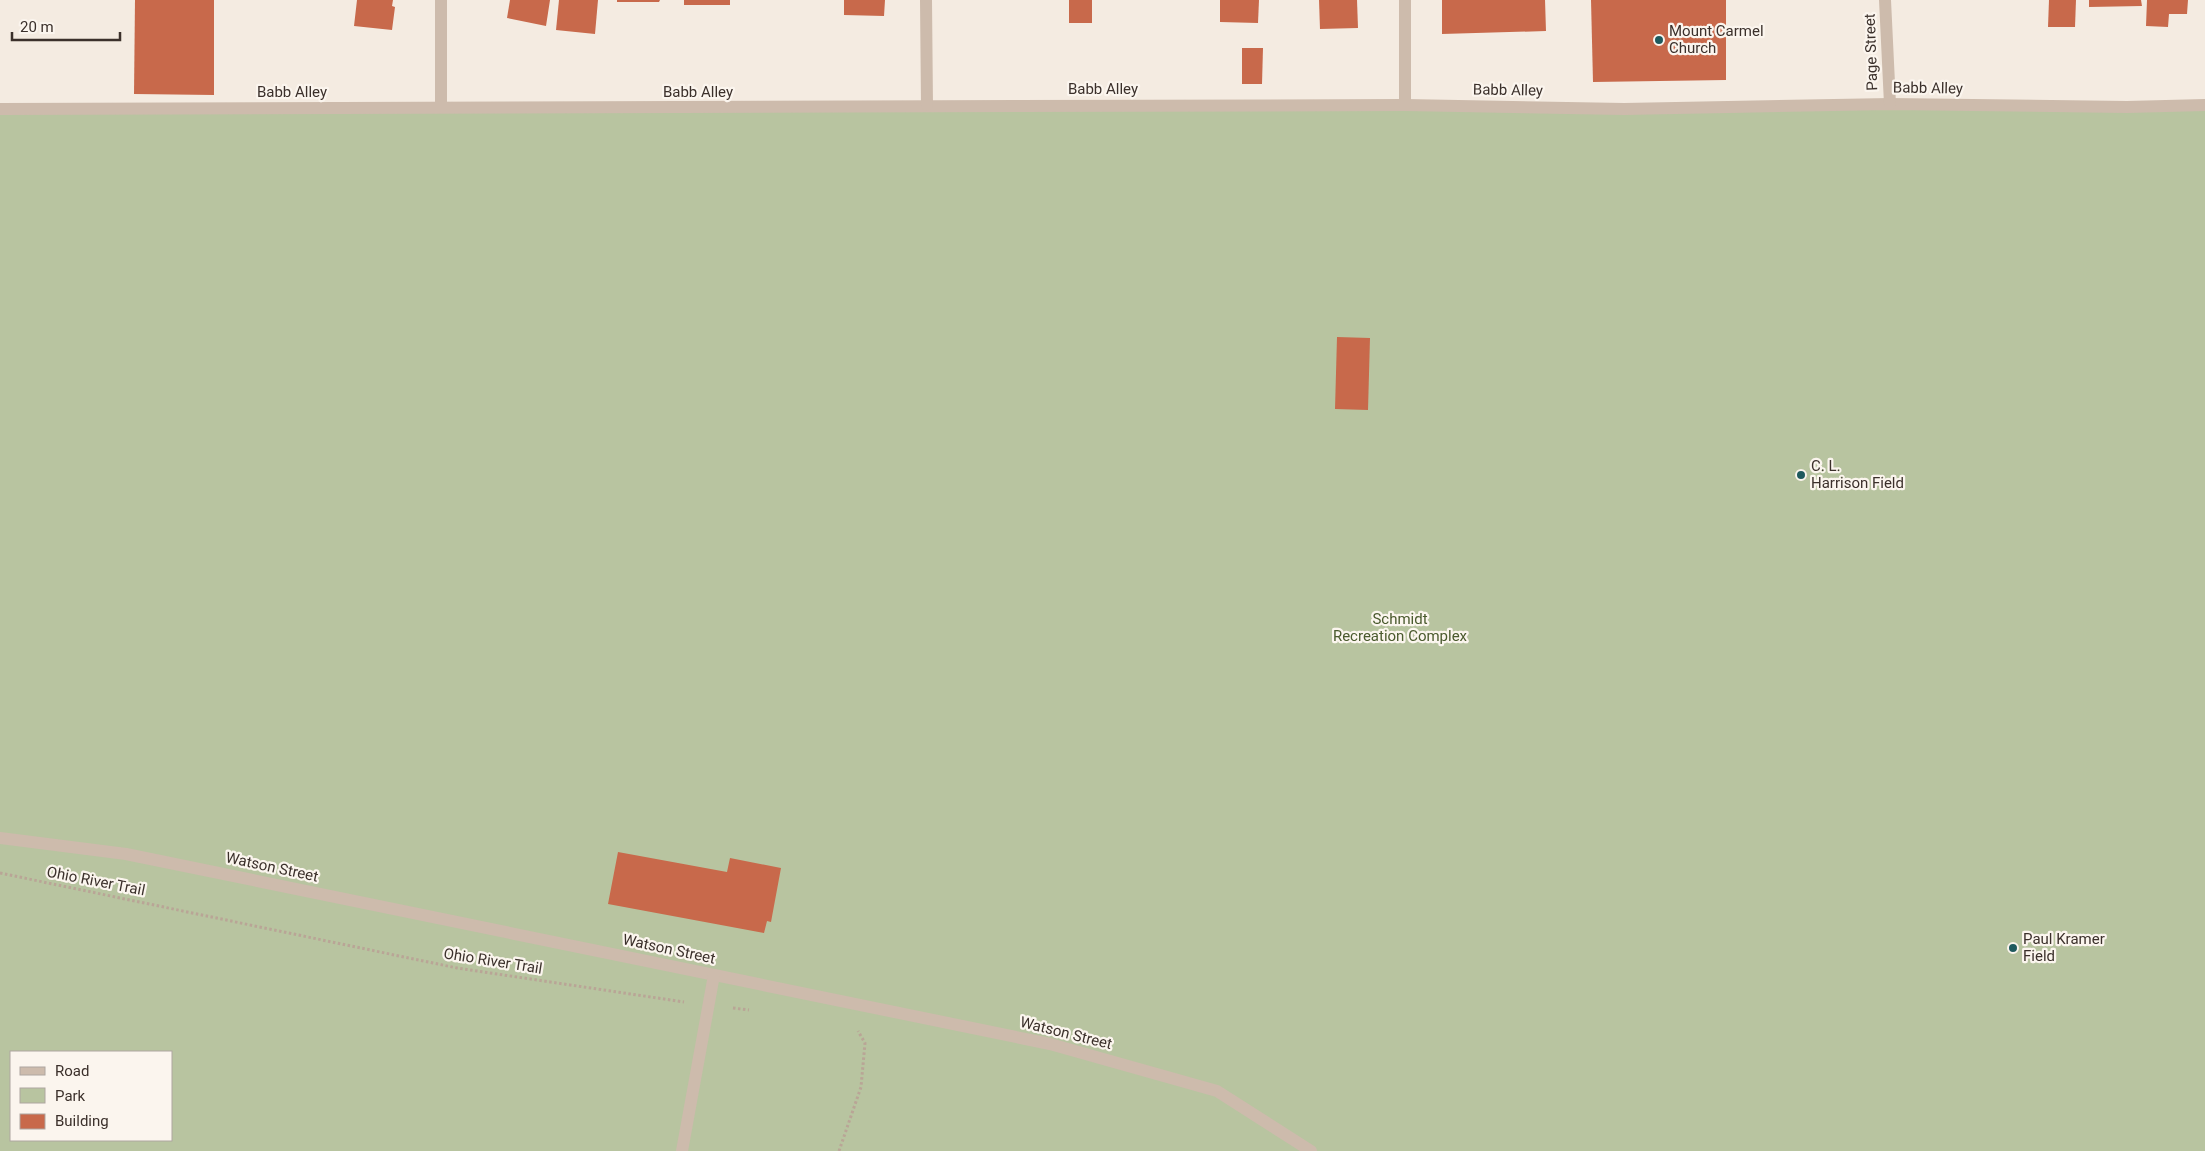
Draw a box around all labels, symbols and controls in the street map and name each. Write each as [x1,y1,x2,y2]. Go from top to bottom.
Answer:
scale bar [12,10,120,42]
street label: Page Street [1861,13,1881,91]
text: 20 m [20,18,54,36]
place label: Mount Carmel Church [1669,22,1764,57]
marker: Mount Carmel Church [1653,34,1665,46]
street label: Babb Alley [1893,78,1963,98]
street label: Babb Alley [1068,80,1138,98]
street label: Babb Alley [1473,80,1543,100]
street label: Babb Alley [257,83,327,101]
street label: Babb Alley [663,83,733,101]
place label: C. L. Harrison Field [1811,457,1904,492]
marker: C. L. Harrison Field [1795,469,1807,481]
park label: Schmidt Recreation Complex [1333,610,1468,645]
street label: Watson Street [224,848,320,886]
street label: Ohio River Trail [45,863,147,899]
street label: Watson Street [621,930,717,968]
place label: Paul Kramer Field [2023,930,2105,965]
marker: Paul Kramer Field [2007,942,2019,954]
street label: Ohio River Trail [442,944,544,978]
street label: Watson Street [1018,1013,1114,1053]
legend [10,1051,172,1141]
text: Road [55,1062,89,1080]
text: Park [55,1087,86,1105]
text: Building [55,1112,109,1130]

